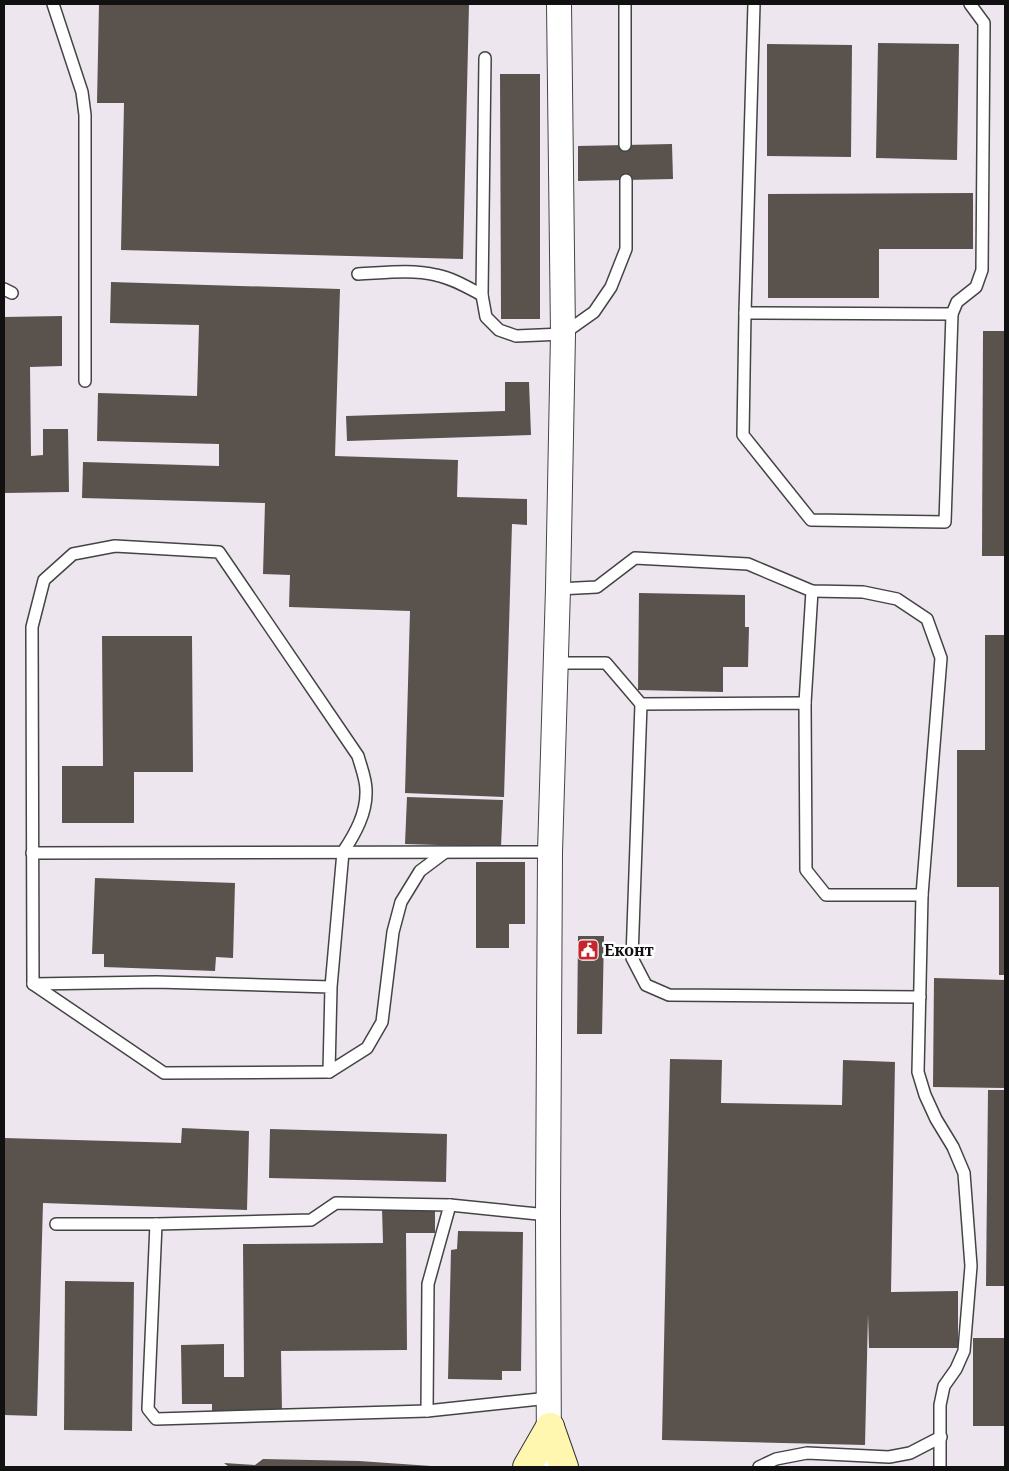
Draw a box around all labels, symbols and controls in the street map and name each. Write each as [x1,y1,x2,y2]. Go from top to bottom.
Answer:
public building icon: Еконт [576,938,600,962]
place label: Еконт [604,939,654,961]

